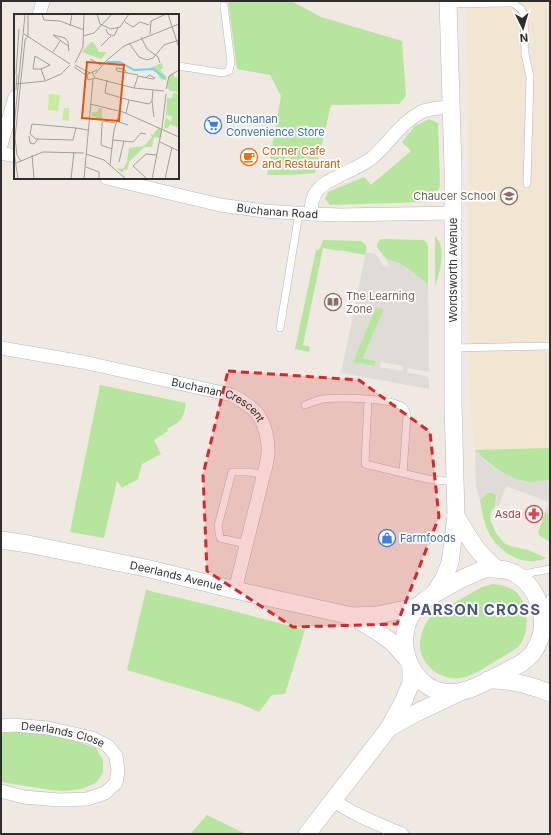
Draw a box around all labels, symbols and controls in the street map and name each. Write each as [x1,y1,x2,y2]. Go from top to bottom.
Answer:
north arrow [503,8,543,48]
inset map [14,14,179,179]
text: N [519,31,529,45]
place label: Buchanan Convenience Store [226,112,325,139]
supermarket icon: Buchanan Convenience Store [203,115,223,135]
place label: Corner Cafe and Restaurant [262,144,341,171]
cafe icon: Corner Cafe and Restaurant [239,147,259,167]
school or university icon: Chaucer School [499,186,519,206]
place label: Chaucer School [413,189,496,203]
street label: Buchanan Road [236,200,318,221]
street label: Wordsworth Avenue [446,218,460,322]
place label: The Learning Zone [346,289,415,316]
library icon: The Learning Zone [323,292,343,312]
street label: Buchanan Crescent [170,375,268,424]
pharmacy icon: Asda [524,504,544,524]
place label: Asda [495,507,521,521]
shop icon: Farmfoods [377,528,397,548]
place label: Farmfoods [400,531,456,545]
street label: Deerlands Avenue [129,558,224,594]
district label: PARSON CROSS [411,600,541,619]
street label: Deerlands Close [20,719,107,750]

